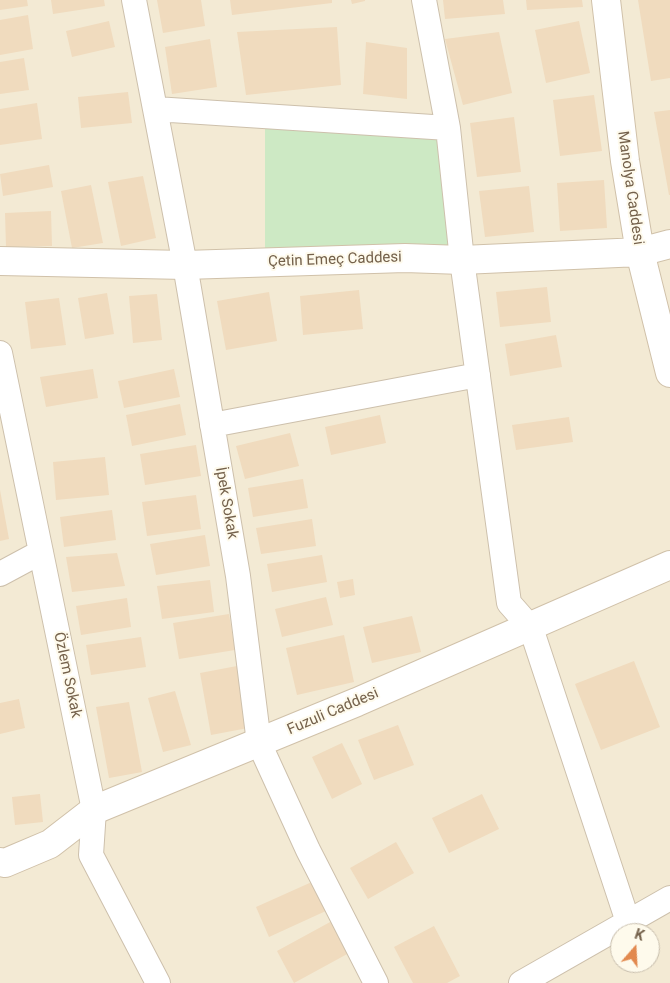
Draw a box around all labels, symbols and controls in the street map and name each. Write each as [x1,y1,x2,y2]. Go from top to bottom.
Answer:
street label: Manolya Caddesi [613,130,647,246]
street label: Çetin Emeç Caddesi [268,249,402,271]
street label: İpek Sokak [211,466,241,540]
street label: Özlem Sokak [49,631,85,719]
street label: Fuzuli Caddesi [285,685,381,739]
north arrow [610,923,660,973]
text: K [633,926,646,944]

